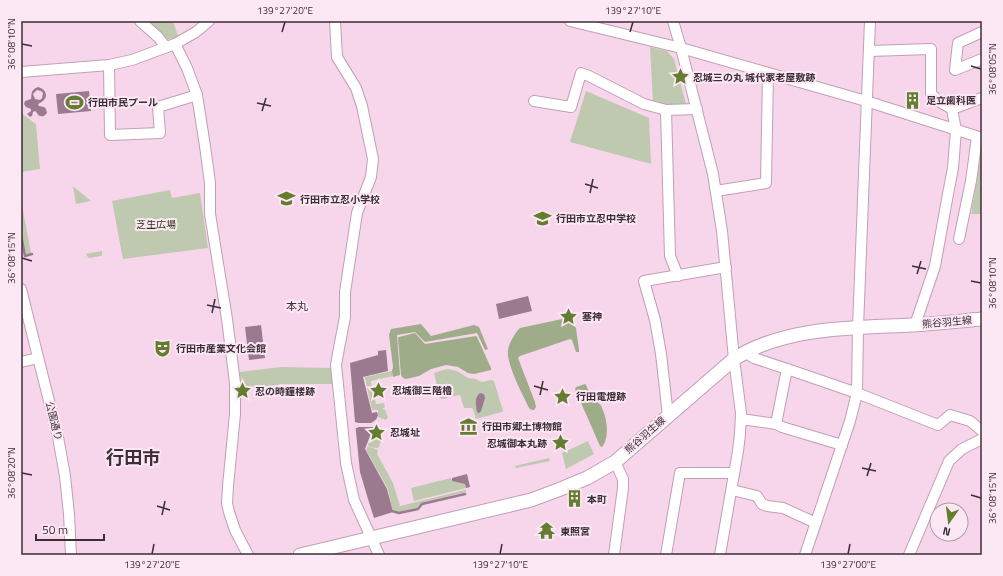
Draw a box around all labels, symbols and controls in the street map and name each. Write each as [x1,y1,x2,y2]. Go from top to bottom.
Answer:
text: 139°27'20"E [257,3,314,18]
text: 139°27'10"E [605,3,662,18]
text: 36°08'10"N [4,18,19,70]
text: 36°08'05"N [985,43,1000,95]
place icon: 忍城三の丸 城代家老屋敷跡 [670,67,690,87]
place label: 忍城三の丸 城代家老屋敷跡 [693,70,815,85]
building icon: 足立歯科医 [903,90,923,110]
sports icon: 行田市民プール [65,92,85,112]
place label: 足立歯科医 [926,93,976,108]
place label: 行田市民プール [88,95,158,110]
school or university icon: 行田市立忍小学校 [277,189,297,209]
place label: 行田市立忍小学校 [300,192,380,207]
school or university icon: 行田市立忍中学校 [533,208,553,228]
place label: 行田市立忍中学校 [556,211,636,226]
park label: 芝生広場 [136,217,176,232]
text: 36°08'15"N [4,232,19,284]
text: 36°08'10"N [985,257,1000,309]
district label: 本丸 [286,298,308,314]
place icon: 塞神 [559,306,579,326]
place label: 塞神 [582,309,602,324]
street label: 熊谷羽生線 [921,312,973,332]
theatre icon: 行田市産業文化会館 [153,338,173,358]
place label: 行田市産業文化会館 [176,341,266,356]
place icon: 忍城御三階櫓 [369,380,389,400]
place icon: 忍の時鐘楼跡 [232,381,252,401]
place label: 忍城御三階櫓 [392,383,452,398]
place label: 忍の時鐘楼跡 [255,384,315,399]
place icon: 行田電燈跡 [553,386,573,406]
place label: 行田電燈跡 [576,389,626,404]
street label: 公園通り [42,400,66,442]
street label: 熊谷羽生線 [621,413,669,457]
museum icon: 行田市郷土博物館 [459,416,479,436]
place label: 行田市郷土博物館 [482,419,562,434]
place icon: 忍城址 [367,422,387,442]
place label: 忍城址 [390,425,420,440]
place icon: 忍城御本丸跡 [550,433,570,453]
place label: 忍城御本丸跡 [487,436,547,451]
district label: 行田市 [106,444,160,471]
text: 36°08'20"N [4,447,19,499]
text: 36°08'15"N [985,472,1000,524]
building icon: 本町 [564,489,584,509]
place label: 本町 [586,492,607,507]
north arrow [929,502,969,542]
scale bar [36,516,104,542]
text: 50 m [42,520,68,539]
temple icon: 東照宮 [537,521,557,541]
text: N [941,523,952,540]
place label: 東照宮 [560,524,590,539]
text: 139°27'20"E [124,557,181,572]
text: 139°27'10"E [472,557,529,572]
text: 139°27'00"E [820,557,877,572]

